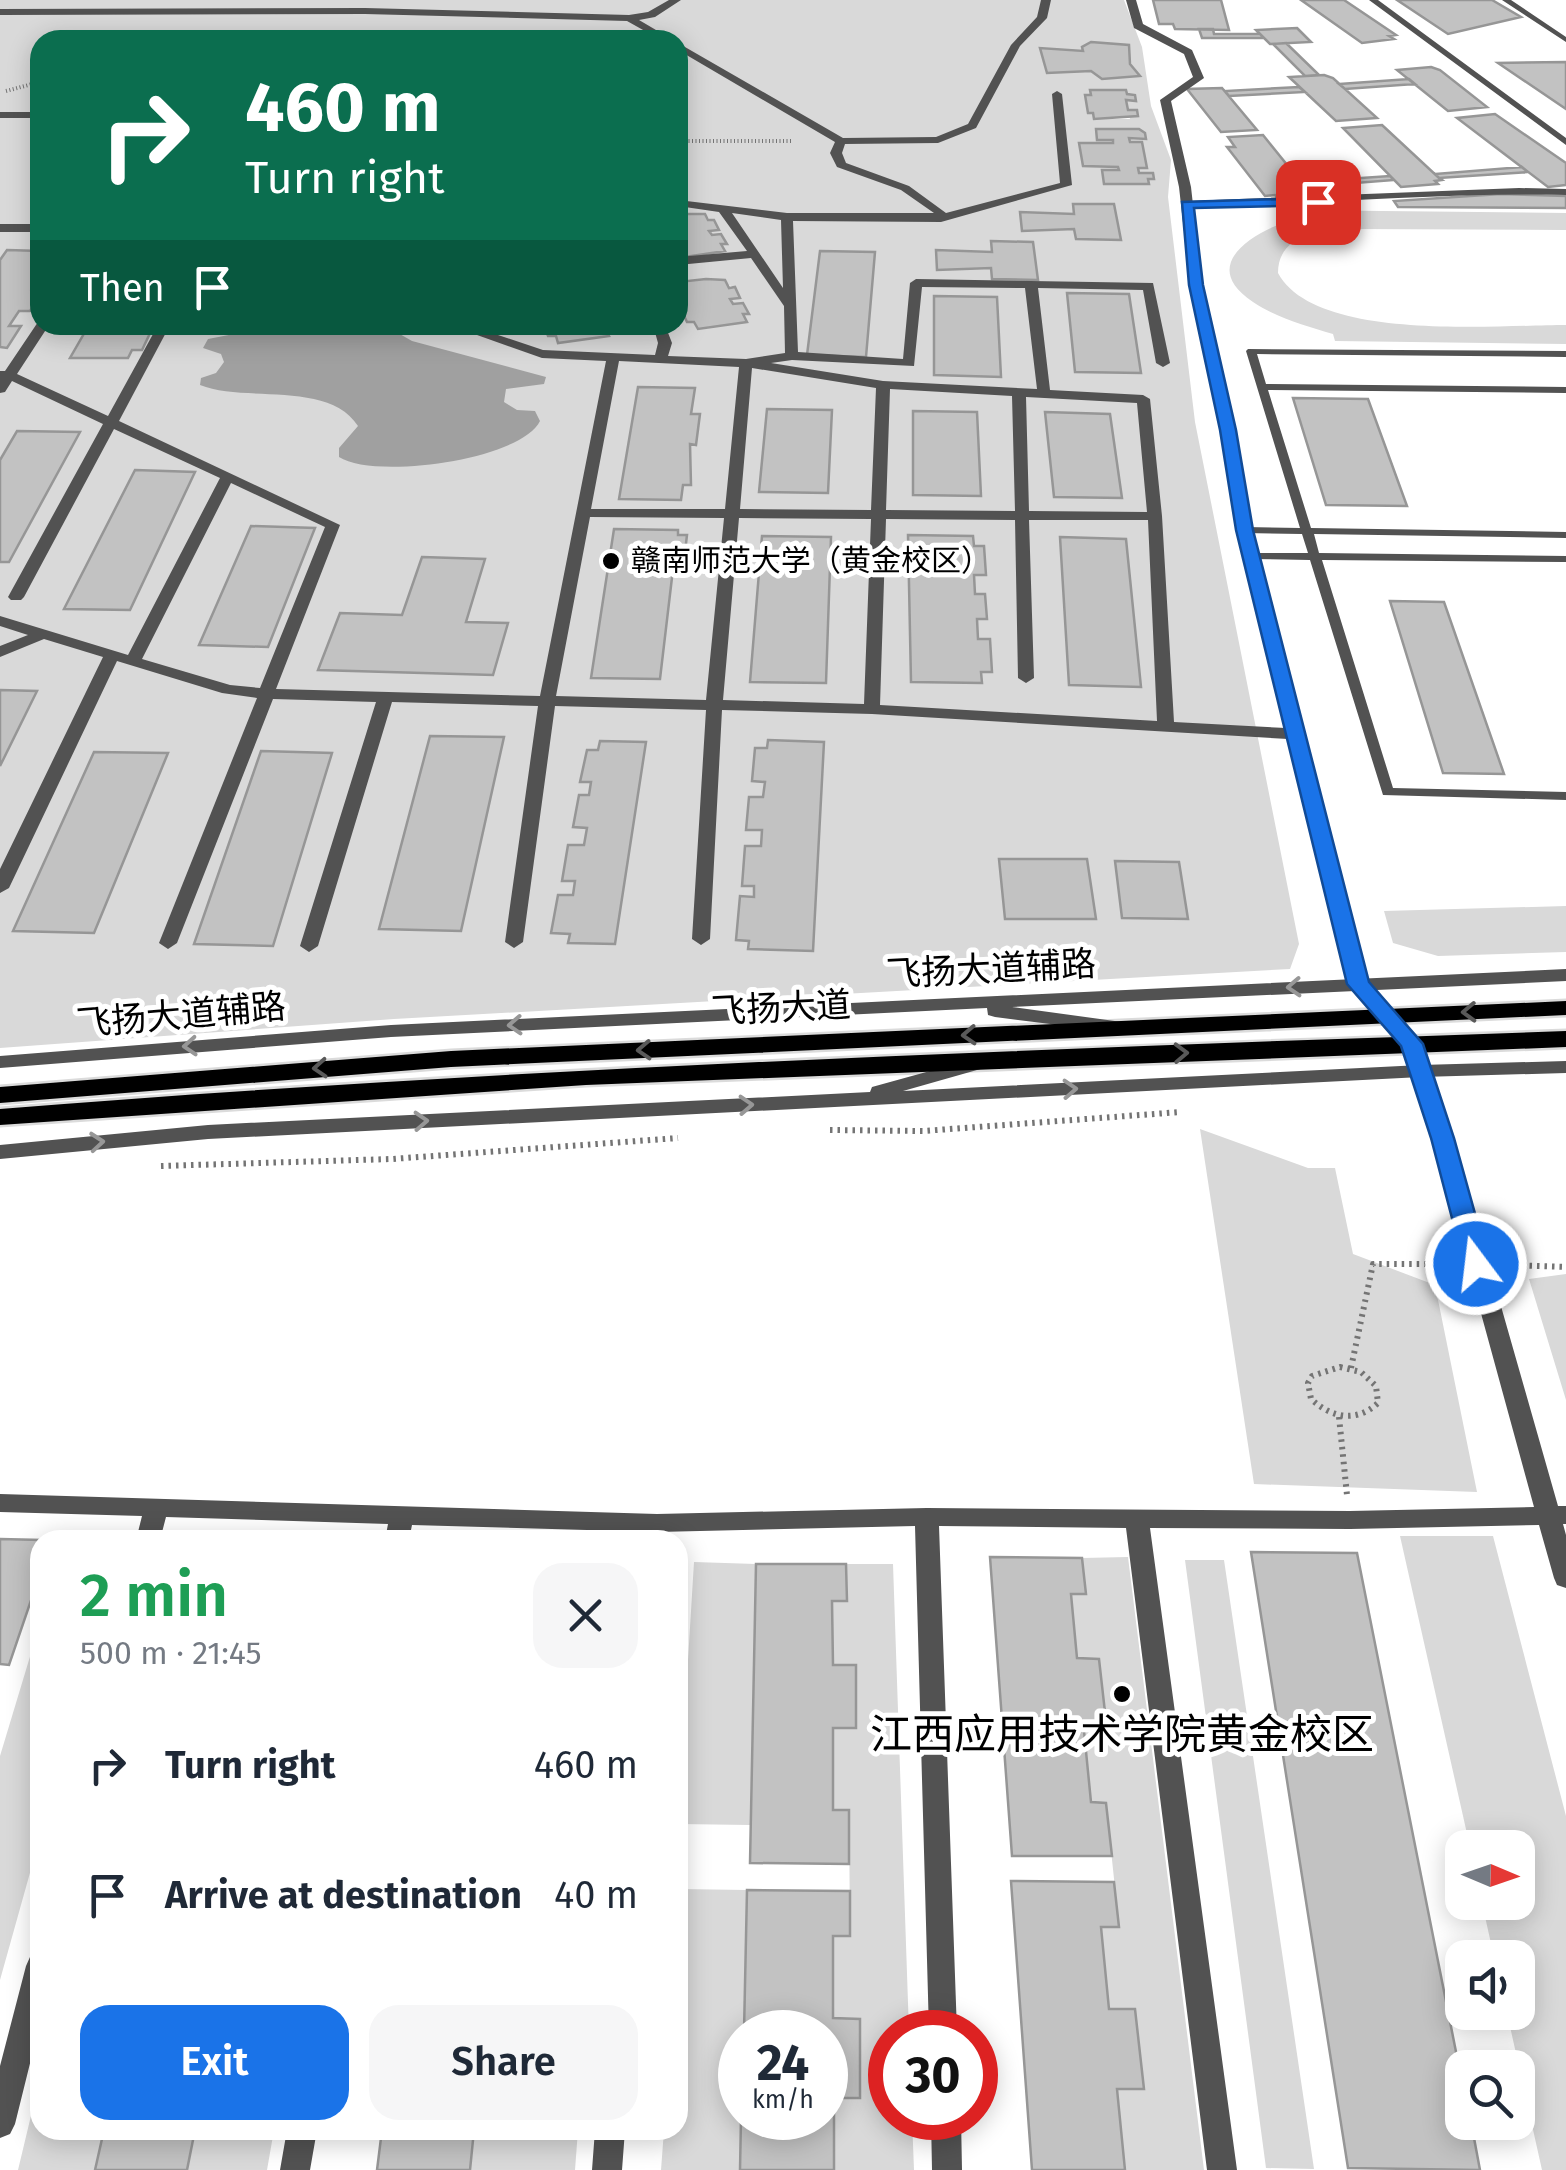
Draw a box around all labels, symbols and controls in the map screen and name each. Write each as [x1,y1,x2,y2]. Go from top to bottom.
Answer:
text: 460 m [245,66,441,150]
icon: right [80,70,210,200]
text: Turn right [245,151,444,205]
pin [1276,160,1361,245]
icon: arrive [1291,175,1346,230]
icon: arrive [185,260,240,315]
text: Then [80,265,165,311]
place label: 赣南师范大学（黄金校区） [631,543,991,579]
marker: 赣南师范大学（黄金校区） [600,550,622,572]
street label: 飞扬大道辅路 [885,943,1097,995]
one-way arrow [1285,976,1301,997]
street label: 飞扬大道 [710,983,852,1033]
street label: 飞扬大道辅路 [75,985,287,1045]
one-way arrow [1460,1001,1476,1022]
one-way arrow [506,1014,522,1035]
one-way arrow [961,1024,977,1045]
one-way arrow [182,1035,198,1057]
one-way arrow [636,1039,652,1060]
one-way arrow [1173,1042,1189,1063]
one-way arrow [312,1057,328,1079]
one-way arrow [1063,1079,1079,1100]
one-way arrow [738,1095,754,1116]
one-way arrow [414,1111,430,1132]
one-way arrow [89,1132,105,1154]
position arrow [1424,1212,1528,1316]
text: 2 min [80,1560,228,1632]
button: close [533,1563,638,1668]
text: 500 m · 21:45 [80,1634,261,1672]
marker: 江西应用技术学院黄金校区 [1111,1683,1133,1705]
place label: 江西应用技术学院黄金校区 [870,1710,1374,1760]
icon: right [80,1738,135,1793]
text: Turn right [165,1742,335,1788]
text: 460 m [534,1742,638,1788]
north arrow [1445,1830,1535,1920]
map controls [1445,1830,1535,2140]
icon: arrive [80,1868,135,1923]
text: Arrive at destination [165,1872,522,1918]
text: 40 m [554,1872,638,1918]
button: sound [1445,1940,1535,2030]
button: Exit [80,2005,349,2120]
button: Share [369,2005,638,2120]
speed limit sign: 30 [868,2010,998,2140]
text: 24 [757,2033,809,2093]
button: search [1445,2050,1535,2140]
text: km/h [752,2085,814,2115]

